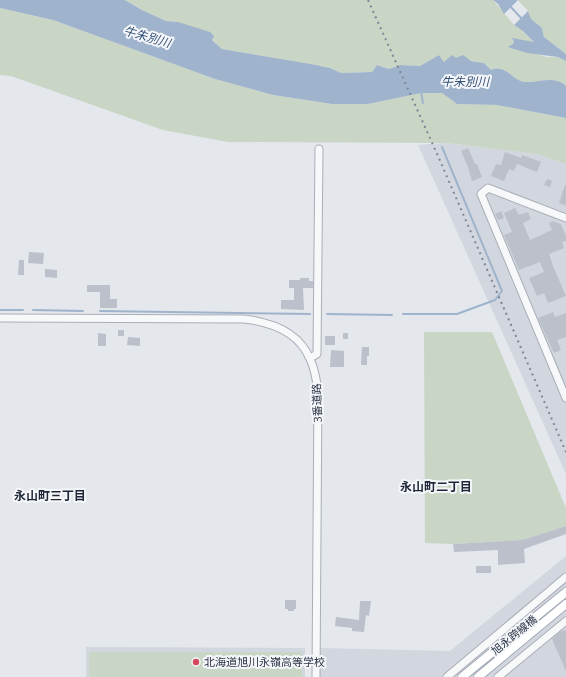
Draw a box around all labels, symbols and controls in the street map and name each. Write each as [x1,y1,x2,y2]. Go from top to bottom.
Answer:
water label: 牛朱別川 [122,22,174,52]
water label: 牛朱別川 [441,73,491,90]
street label: 3番道路 [308,383,325,423]
district label: 永山町二丁目 [400,478,472,495]
district label: 永山町三丁目 [14,487,86,504]
street label: 旭永跨線橋 [488,611,540,658]
place label: 北海道旭川永嶺高等学校 [204,654,325,669]
marker: 北海道旭川永嶺高等学校 [191,657,201,667]

